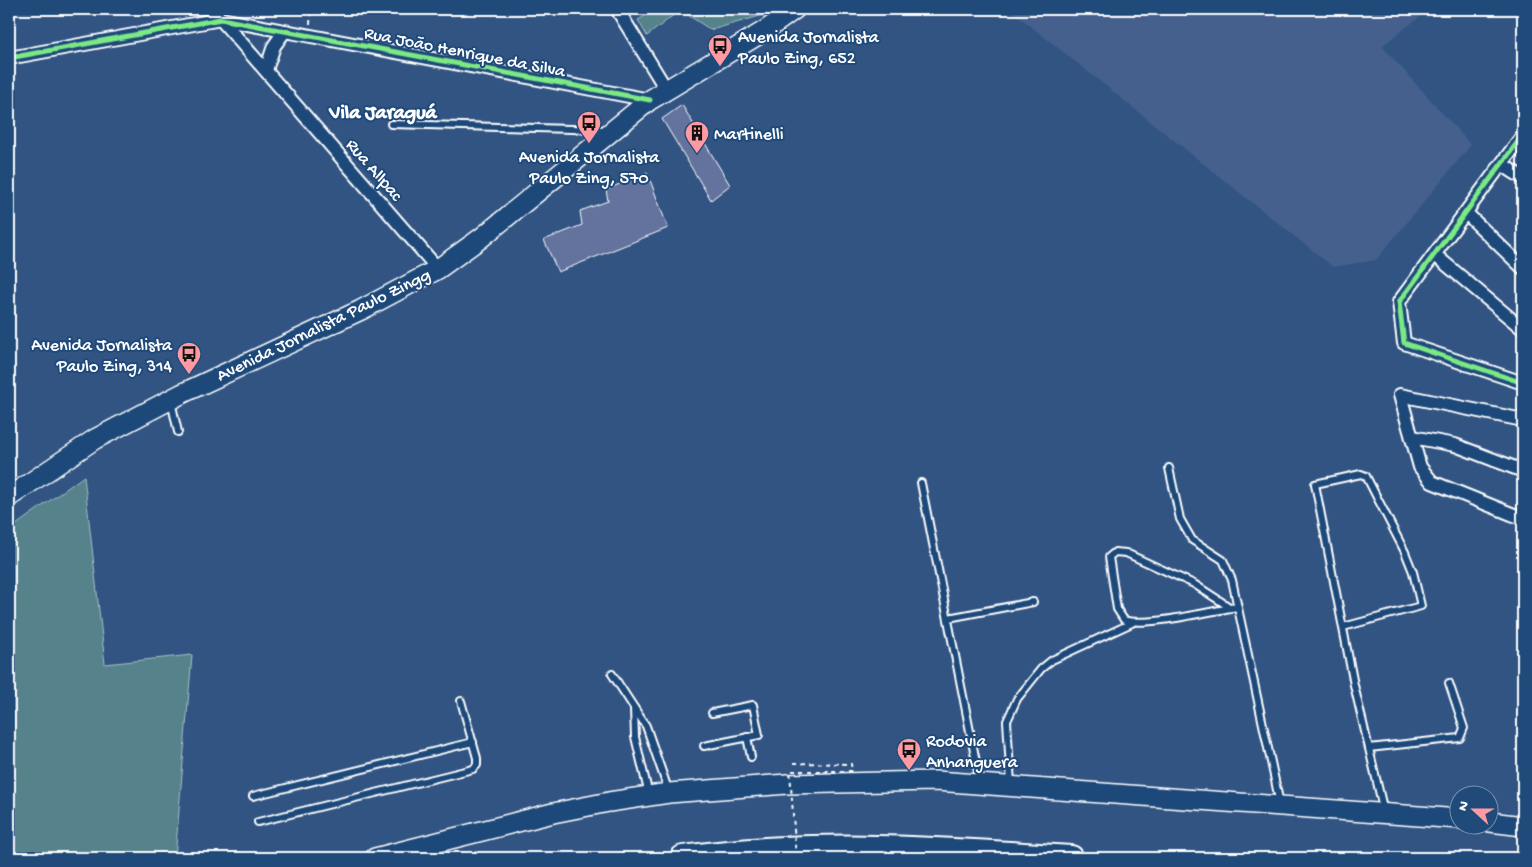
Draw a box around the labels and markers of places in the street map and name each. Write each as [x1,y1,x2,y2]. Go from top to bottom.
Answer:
place label: Avenida Jornalista Paulo Zing, 652 [737,28,880,70]
bus stop icon: Avenida Jornalista Paulo Zing, 652 [707,33,733,67]
bus stop icon: Avenida Jornalista Paulo Zing, 570 [576,110,602,144]
building icon: Martinelli [684,120,710,154]
place label: Martinelli [714,125,784,146]
place label: Avenida Jornalista Paulo Zing, 570 [519,148,660,190]
place label: Avenida Jornalista Paulo Zing, 314 [31,336,173,378]
bus stop icon: Avenida Jornalista Paulo Zing, 314 [176,341,202,375]
place label: Rodovia Anhanguera [926,732,1019,774]
bus stop icon: Rodovia Anhanguera [896,737,922,771]

